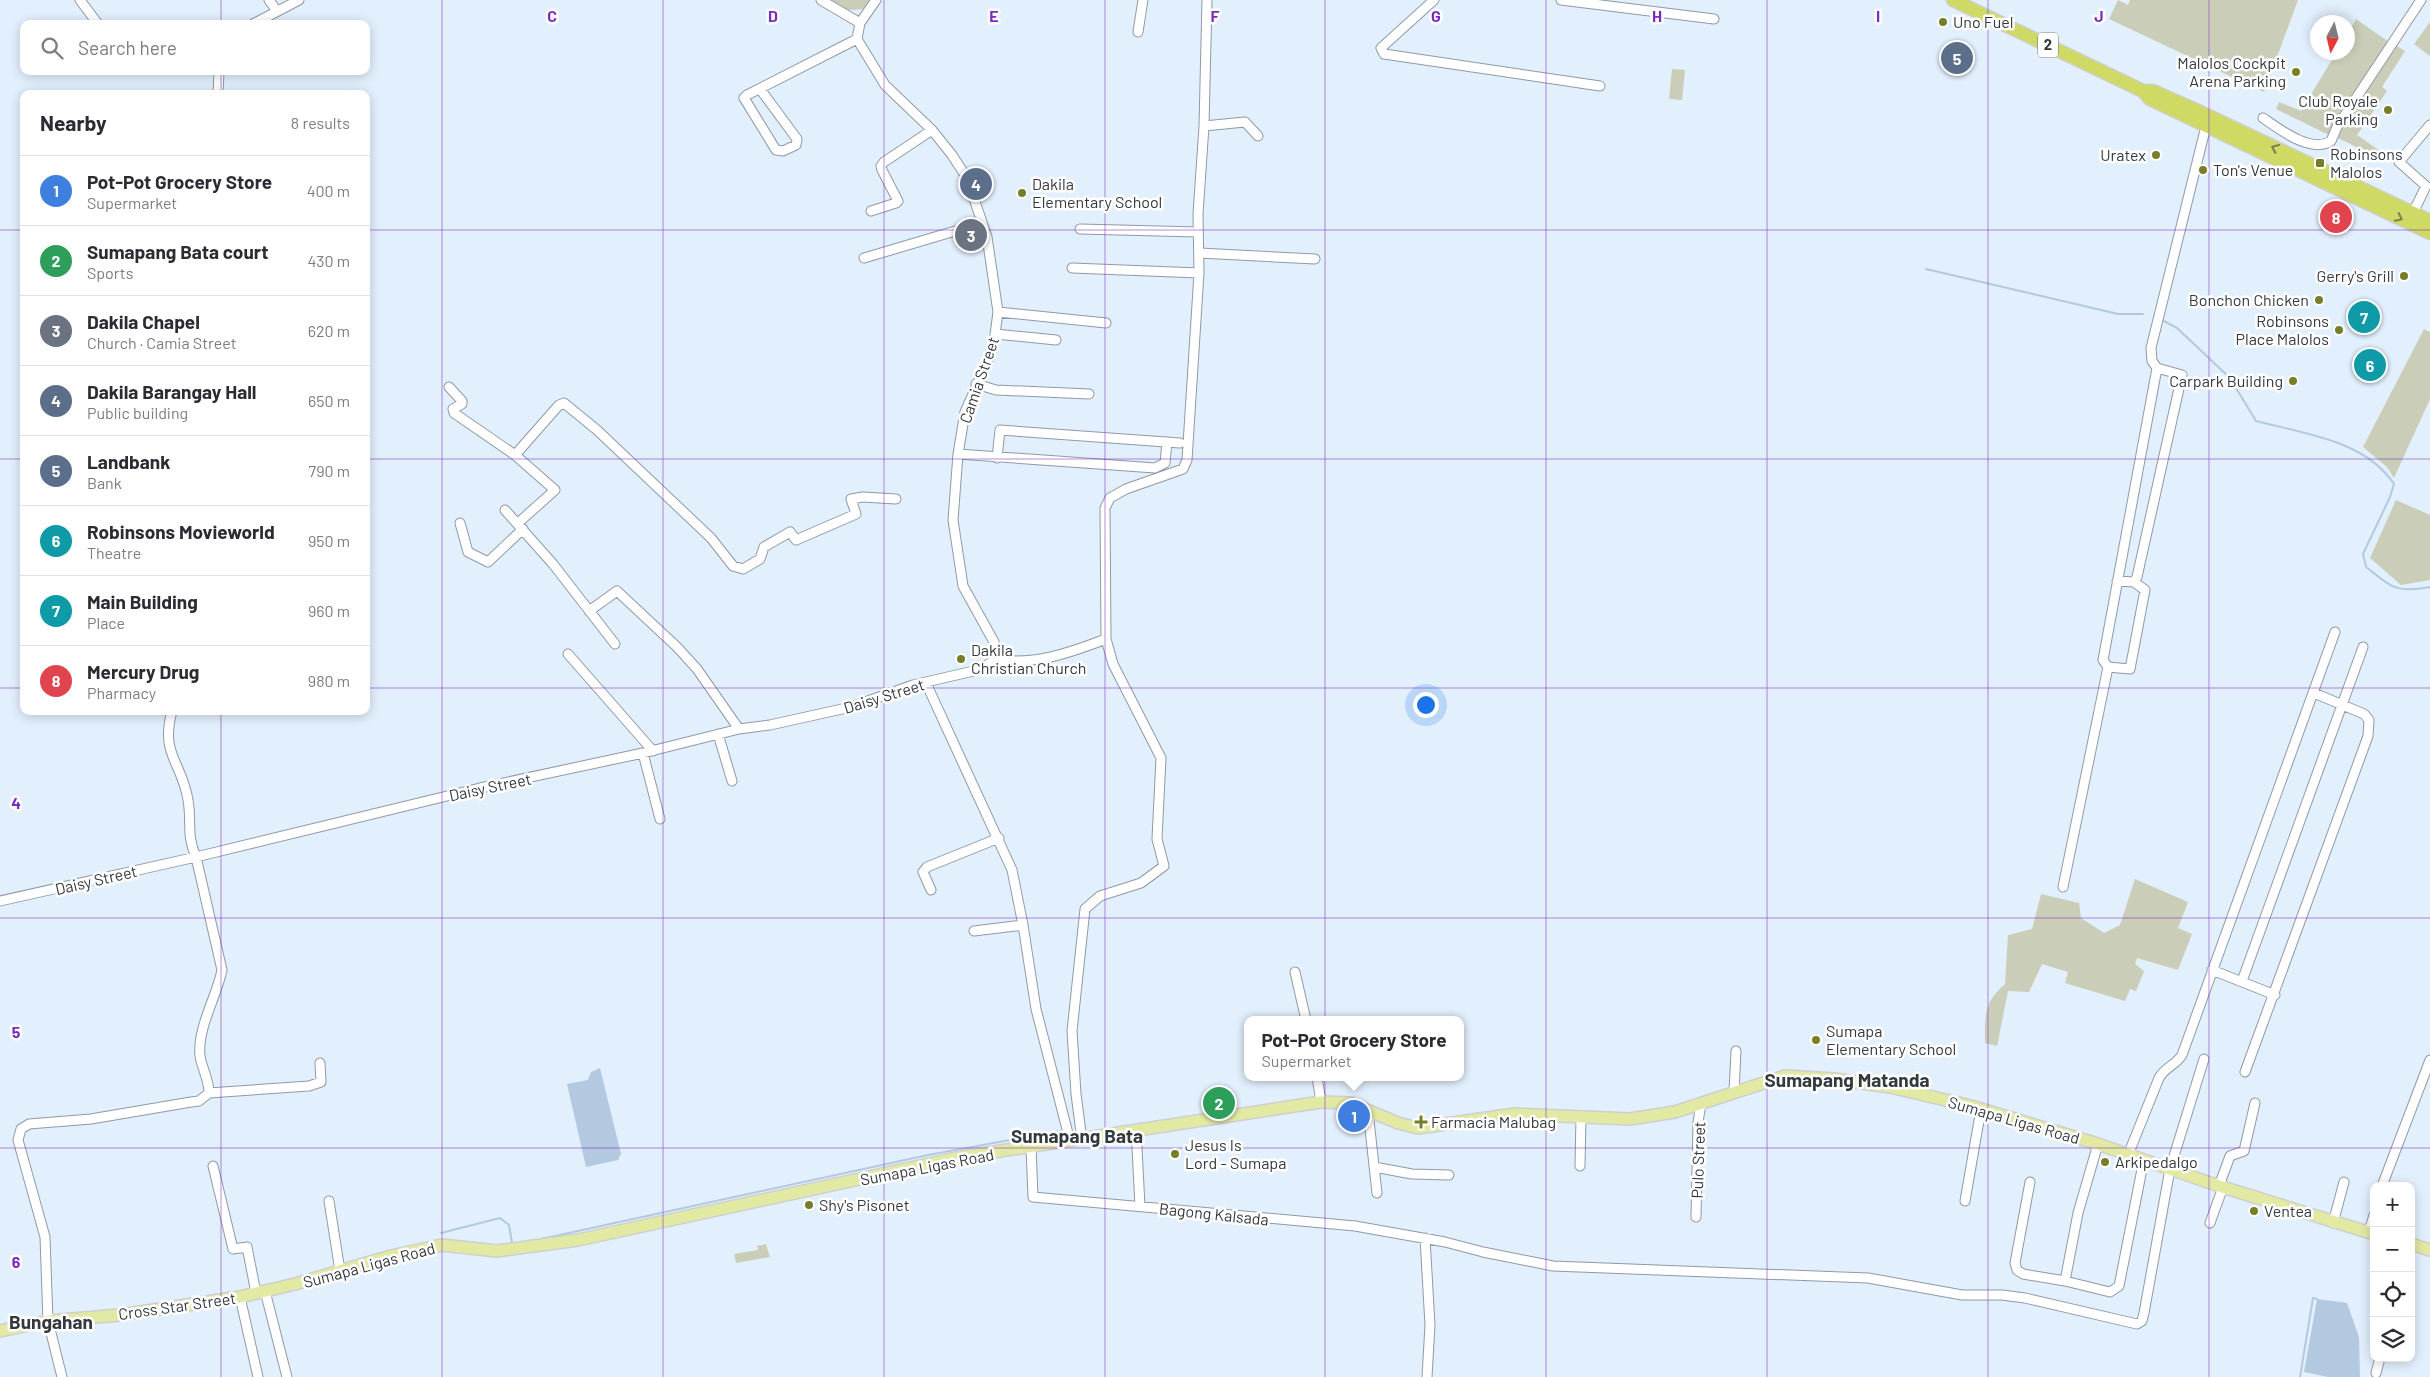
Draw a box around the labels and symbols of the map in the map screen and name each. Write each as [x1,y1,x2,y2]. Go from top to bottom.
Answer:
text: C [547,6,557,25]
text: D [768,6,778,25]
text: E [989,6,999,25]
text: F [1211,6,1220,25]
text: G [1431,6,1441,25]
text: H [1652,6,1662,25]
text: I [1876,6,1880,25]
text: J [2094,6,2104,25]
place label: Uno Fuel [1953,12,2013,31]
north arrow [2310,15,2355,60]
marker: Uno Fuel [1937,16,1949,28]
road number: 2 [2038,32,2058,58]
pin: 5 [1941,39,1973,77]
place label: Malolos Cockpit Arena Parking [2177,53,2286,90]
marker: Malolos Cockpit Arena Parking [2290,66,2302,78]
place label: Club Royale Parking [2298,91,2378,128]
marker: Club Royale Parking [2382,104,2394,116]
one-way arrow [2271,143,2280,154]
place label: Robinsons Malolos [2330,144,2403,181]
place label: Uratex [2100,145,2146,164]
marker: Uratex [2150,149,2162,161]
marker: Robinsons Malolos [2314,157,2326,169]
place label: Ton's Venue [2213,160,2293,179]
marker: Ton's Venue [2197,164,2209,176]
pin: 4 [960,165,992,203]
place label: Dakila Elementary School [1032,174,1162,211]
marker: Dakila Elementary School [1016,187,1028,199]
pin: 8 [2320,198,2352,236]
one-way arrow [2393,212,2402,222]
pin: 3 [955,216,987,254]
place label: Gerry's Grill [2317,266,2394,285]
marker: Gerry's Grill [2398,270,2410,282]
place label: Bonchon Chicken [2189,290,2309,309]
marker: Bonchon Chicken [2313,294,2325,306]
pin: 7 [2348,298,2380,336]
place label: Robinsons Place Malolos [2236,311,2329,348]
marker: Robinsons Place Malolos [2333,324,2345,336]
street label: Camia Street [955,334,1002,426]
pin: 6 [2354,346,2386,384]
place label: Carpark Building [2169,371,2283,390]
marker: Carpark Building [2287,375,2299,387]
place label: Dakila Christian Church [971,640,1086,677]
marker: Dakila Christian Church [955,653,967,665]
street label: Daisy Street [841,674,927,717]
your location [1413,692,1439,718]
street label: Daisy Street [447,769,533,804]
text: 4 [11,793,21,812]
street label: Daisy Street [53,861,139,898]
place label: Sumapa Elementary School [1826,1021,1956,1058]
text: 5 [12,1022,21,1041]
marker: Sumapa Elementary School [1810,1034,1822,1046]
district label: Sumapang Matanda [1765,1068,1929,1091]
pin: 2 [1203,1084,1235,1122]
street label: Sumapa Ligas Road [1946,1092,2082,1147]
pin: 1 [1338,1097,1370,1135]
place label: Farmacia Malubag [1431,1112,1556,1131]
marker: Farmacia Malubag [1415,1116,1427,1128]
street label: Pulo Street [1687,1121,1708,1199]
district label: Sumapang Bata [1011,1124,1143,1147]
place label: Jesus Is Lord - Sumapa [1185,1135,1286,1172]
street label: Sumapa Ligas Road [858,1144,995,1189]
marker: Jesus Is Lord - Sumapa [1169,1148,1181,1160]
place label: Arkipedalgo [2115,1152,2198,1171]
marker: Arkipedalgo [2099,1156,2111,1168]
place label: Shy's Pisonet [819,1195,910,1214]
street label: Bagong Kalsada [1158,1198,1270,1229]
marker: Shy's Pisonet [803,1199,815,1211]
place label: Ventea [2264,1201,2312,1220]
marker: Ventea [2248,1205,2260,1217]
street label: Sumapa Ligas Road [301,1238,437,1291]
text: 6 [12,1252,21,1271]
street label: Cross Star Street [117,1288,237,1323]
district label: Bungahan [9,1310,93,1333]

